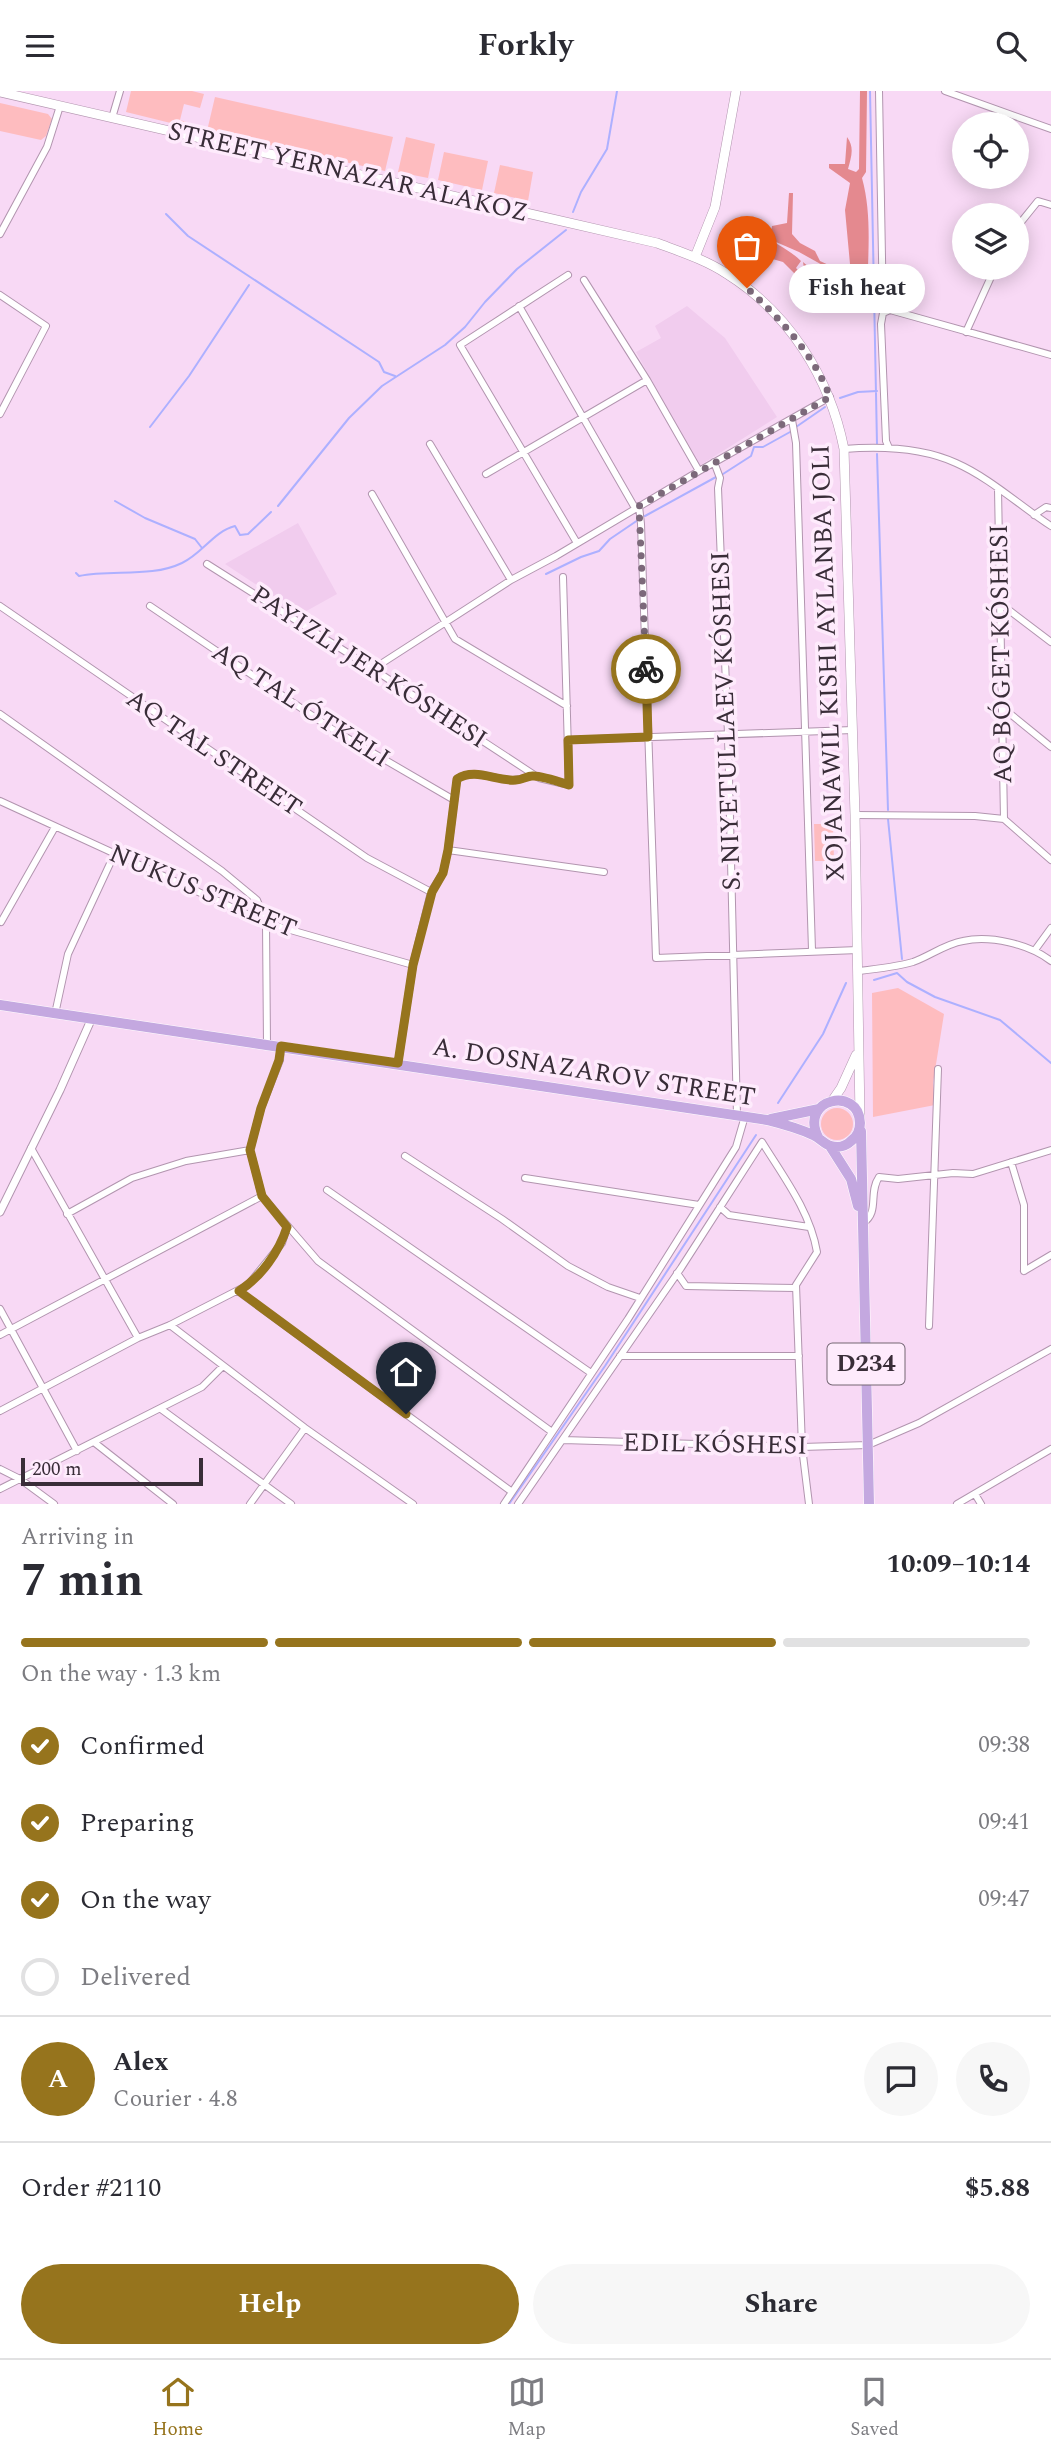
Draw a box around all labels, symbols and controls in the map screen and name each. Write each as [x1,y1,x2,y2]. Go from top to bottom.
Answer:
text: Forkly [478,21,573,70]
icon: menu [21,27,59,65]
icon: search [992,27,1030,65]
street label: STREET YERNAZAR ALAKOZ [164,111,532,233]
map controls [952,112,1029,280]
button: locate [952,112,1029,189]
button: layers [952,203,1029,280]
pin [717,216,777,288]
icon: bag [728,227,766,265]
callout: Fish heat [789,263,926,313]
text: Fish heat [808,271,906,306]
street label: XOJANAWIL KISHI AYLANBA JOLI [800,444,856,882]
street label: AQ BÓGET KÓSHESI [979,524,1023,784]
street label: S. NIYETULLAEV KÓSHESI [700,551,752,891]
street label: PAYIZLI JER KÓSHESI [243,575,495,759]
street label: AQ TAL ÓTKELI [204,632,398,778]
courier [611,634,681,704]
icon: bike [627,650,665,688]
street label: AQ TAL STREET [118,679,310,827]
street label: NUKUS STREET [103,833,303,949]
street label: A. DOSNAZAROV STREET [430,1027,758,1117]
pin [376,1342,436,1414]
road number: D234 [828,1343,904,1385]
icon: home [387,1353,425,1391]
street label: EDIL KÓSHESI [622,1422,808,1466]
scale bar [21,1455,203,1487]
text: 200 m [32,1455,82,1484]
text: Arriving in [21,1520,134,1555]
text: 10:09–10:14 [886,1544,1030,1584]
text: 7 min [21,1546,143,1616]
text: On the way · 1.3 km [21,1657,221,1692]
text: Confirmed [80,1726,205,1766]
icon: check [21,1727,59,1765]
text: 09:38 [978,1728,1030,1763]
text: Preparing [80,1803,194,1843]
icon: check [21,1804,59,1842]
text: 09:41 [978,1805,1030,1840]
text: On the way [80,1880,211,1920]
icon: check [21,1881,59,1919]
text: 09:47 [978,1882,1030,1917]
text: Delivered [80,1957,191,1997]
text: Alex [113,2042,168,2082]
button: chat [864,2042,938,2116]
button: phone [956,2042,1030,2116]
text: A [48,2059,68,2099]
text: Courier · 4.8 [113,2082,238,2117]
text: Order #2110 [21,2168,161,2208]
text: $5.88 [965,2168,1030,2208]
button: Help [21,2264,519,2344]
button: Share [533,2264,1030,2344]
tab: Home [152,2373,203,2444]
tab: Map [508,2373,546,2444]
tab: Saved [850,2373,899,2444]

